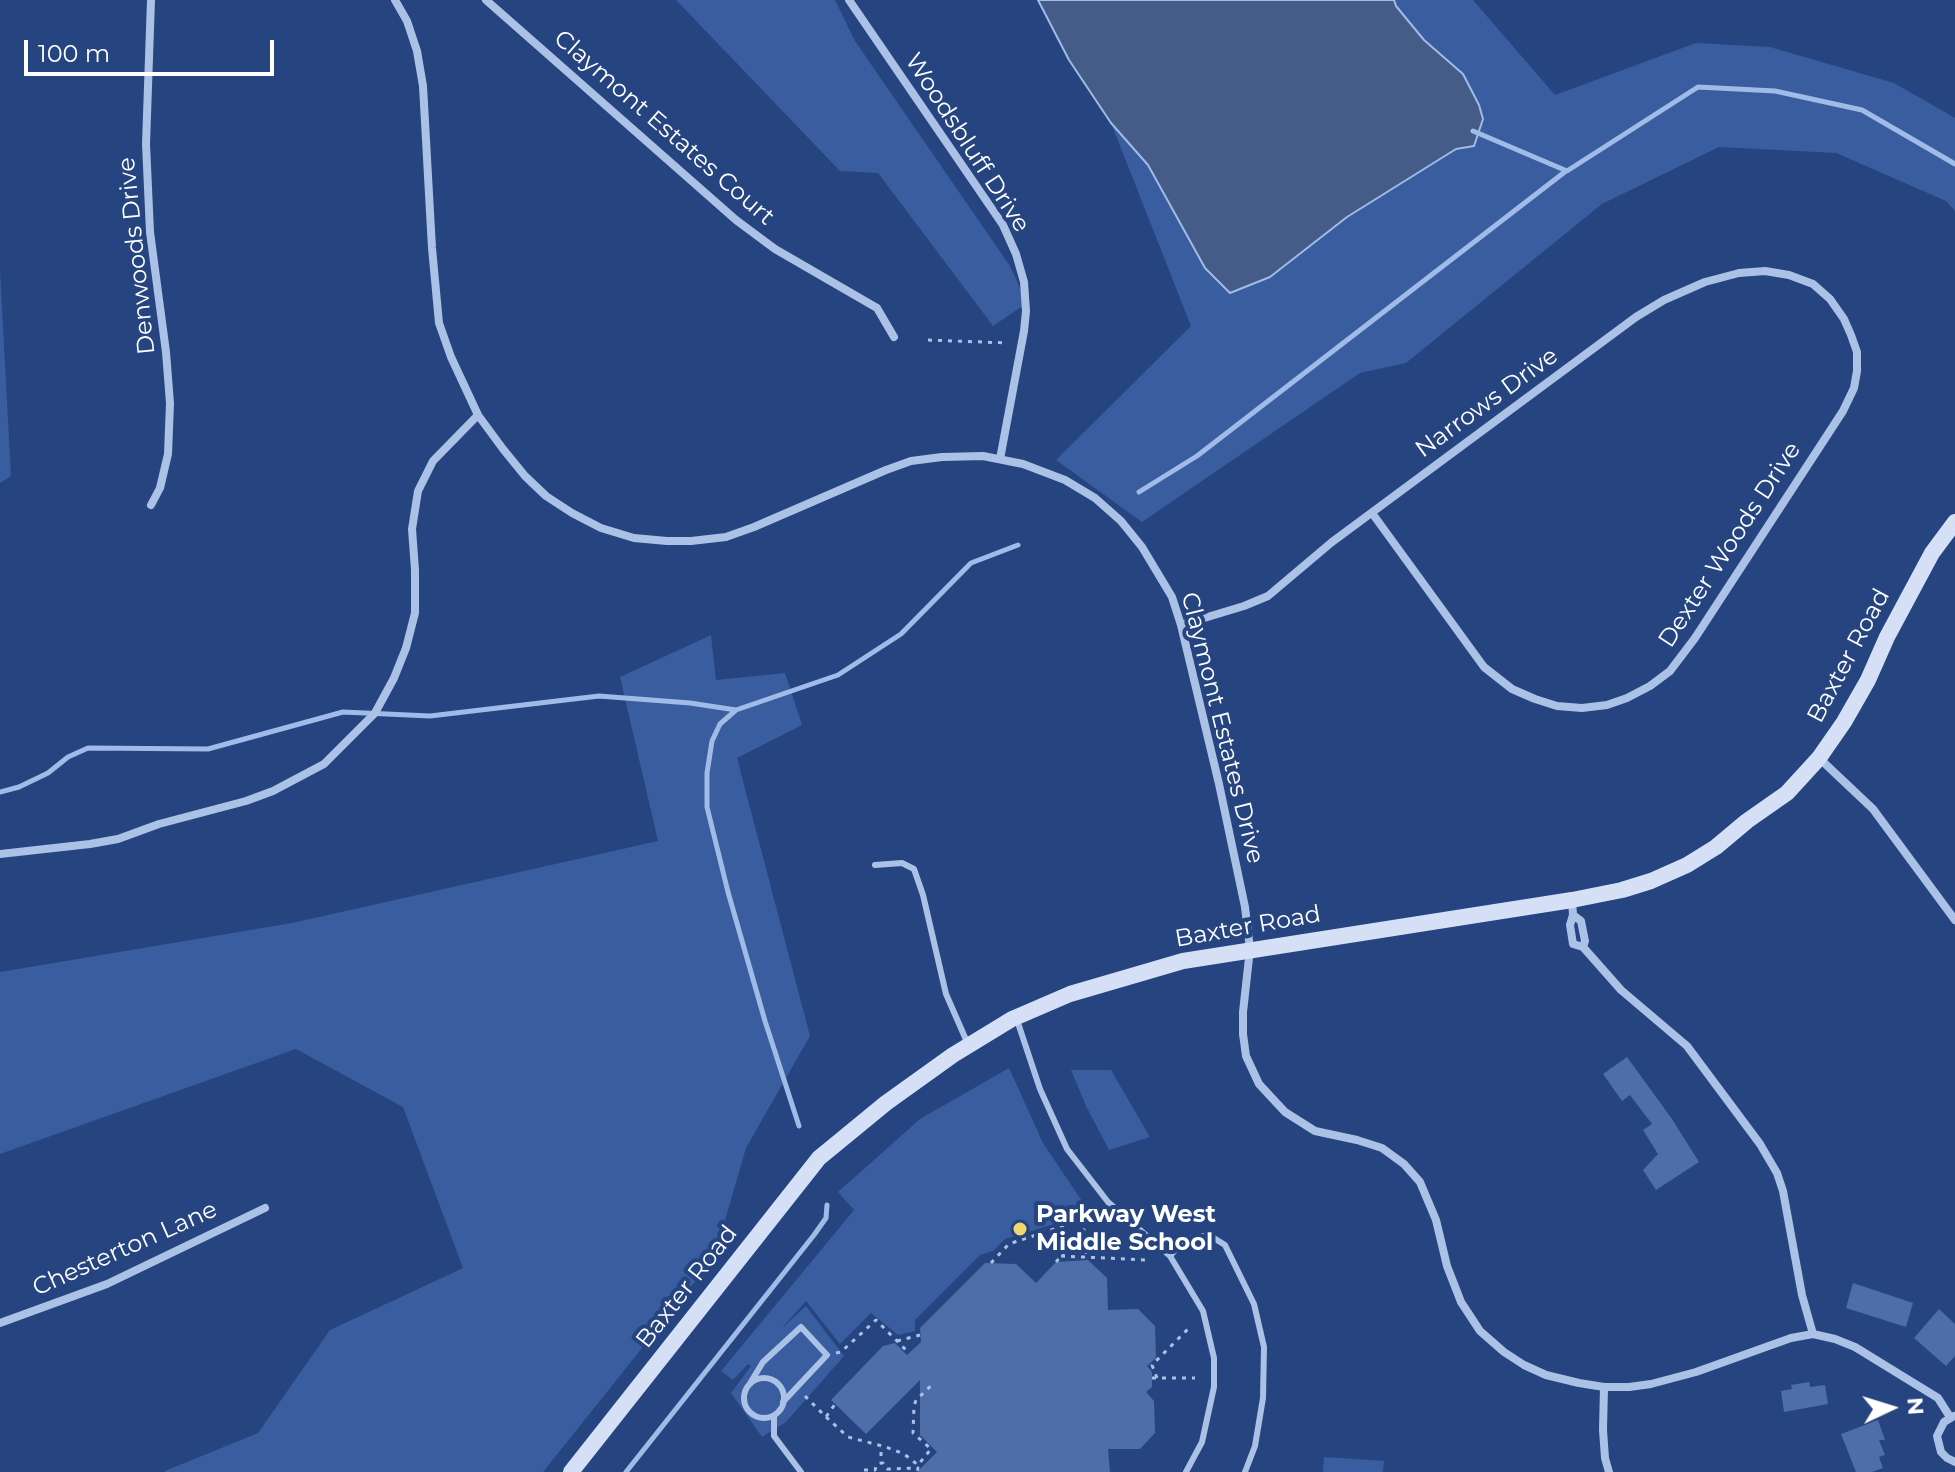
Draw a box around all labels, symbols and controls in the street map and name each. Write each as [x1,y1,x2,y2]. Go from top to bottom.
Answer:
scale bar [28,24,278,74]
street label: Claymont Estates Court [548,24,780,232]
text: 100 m [38,39,110,68]
street label: Woodsbluff Drive [898,48,1036,238]
street label: Denwoods Drive [112,156,162,356]
street label: Narrows Drive [1410,342,1564,464]
street label: Dexter Woods Drive [1653,437,1807,653]
street label: Baxter Road [1802,584,1896,728]
street label: Claymont Estates Drive [1174,589,1270,867]
street label: Baxter Road [1173,900,1323,954]
street label: Chesterton Lane [28,1195,222,1303]
place label: Parkway West Middle School [1036,1201,1216,1257]
street label: Baxter Road [630,1220,744,1354]
marker: Parkway West Middle School [1011,1220,1029,1238]
north arrow [1851,1368,1931,1448]
text: N [1901,1396,1930,1416]

